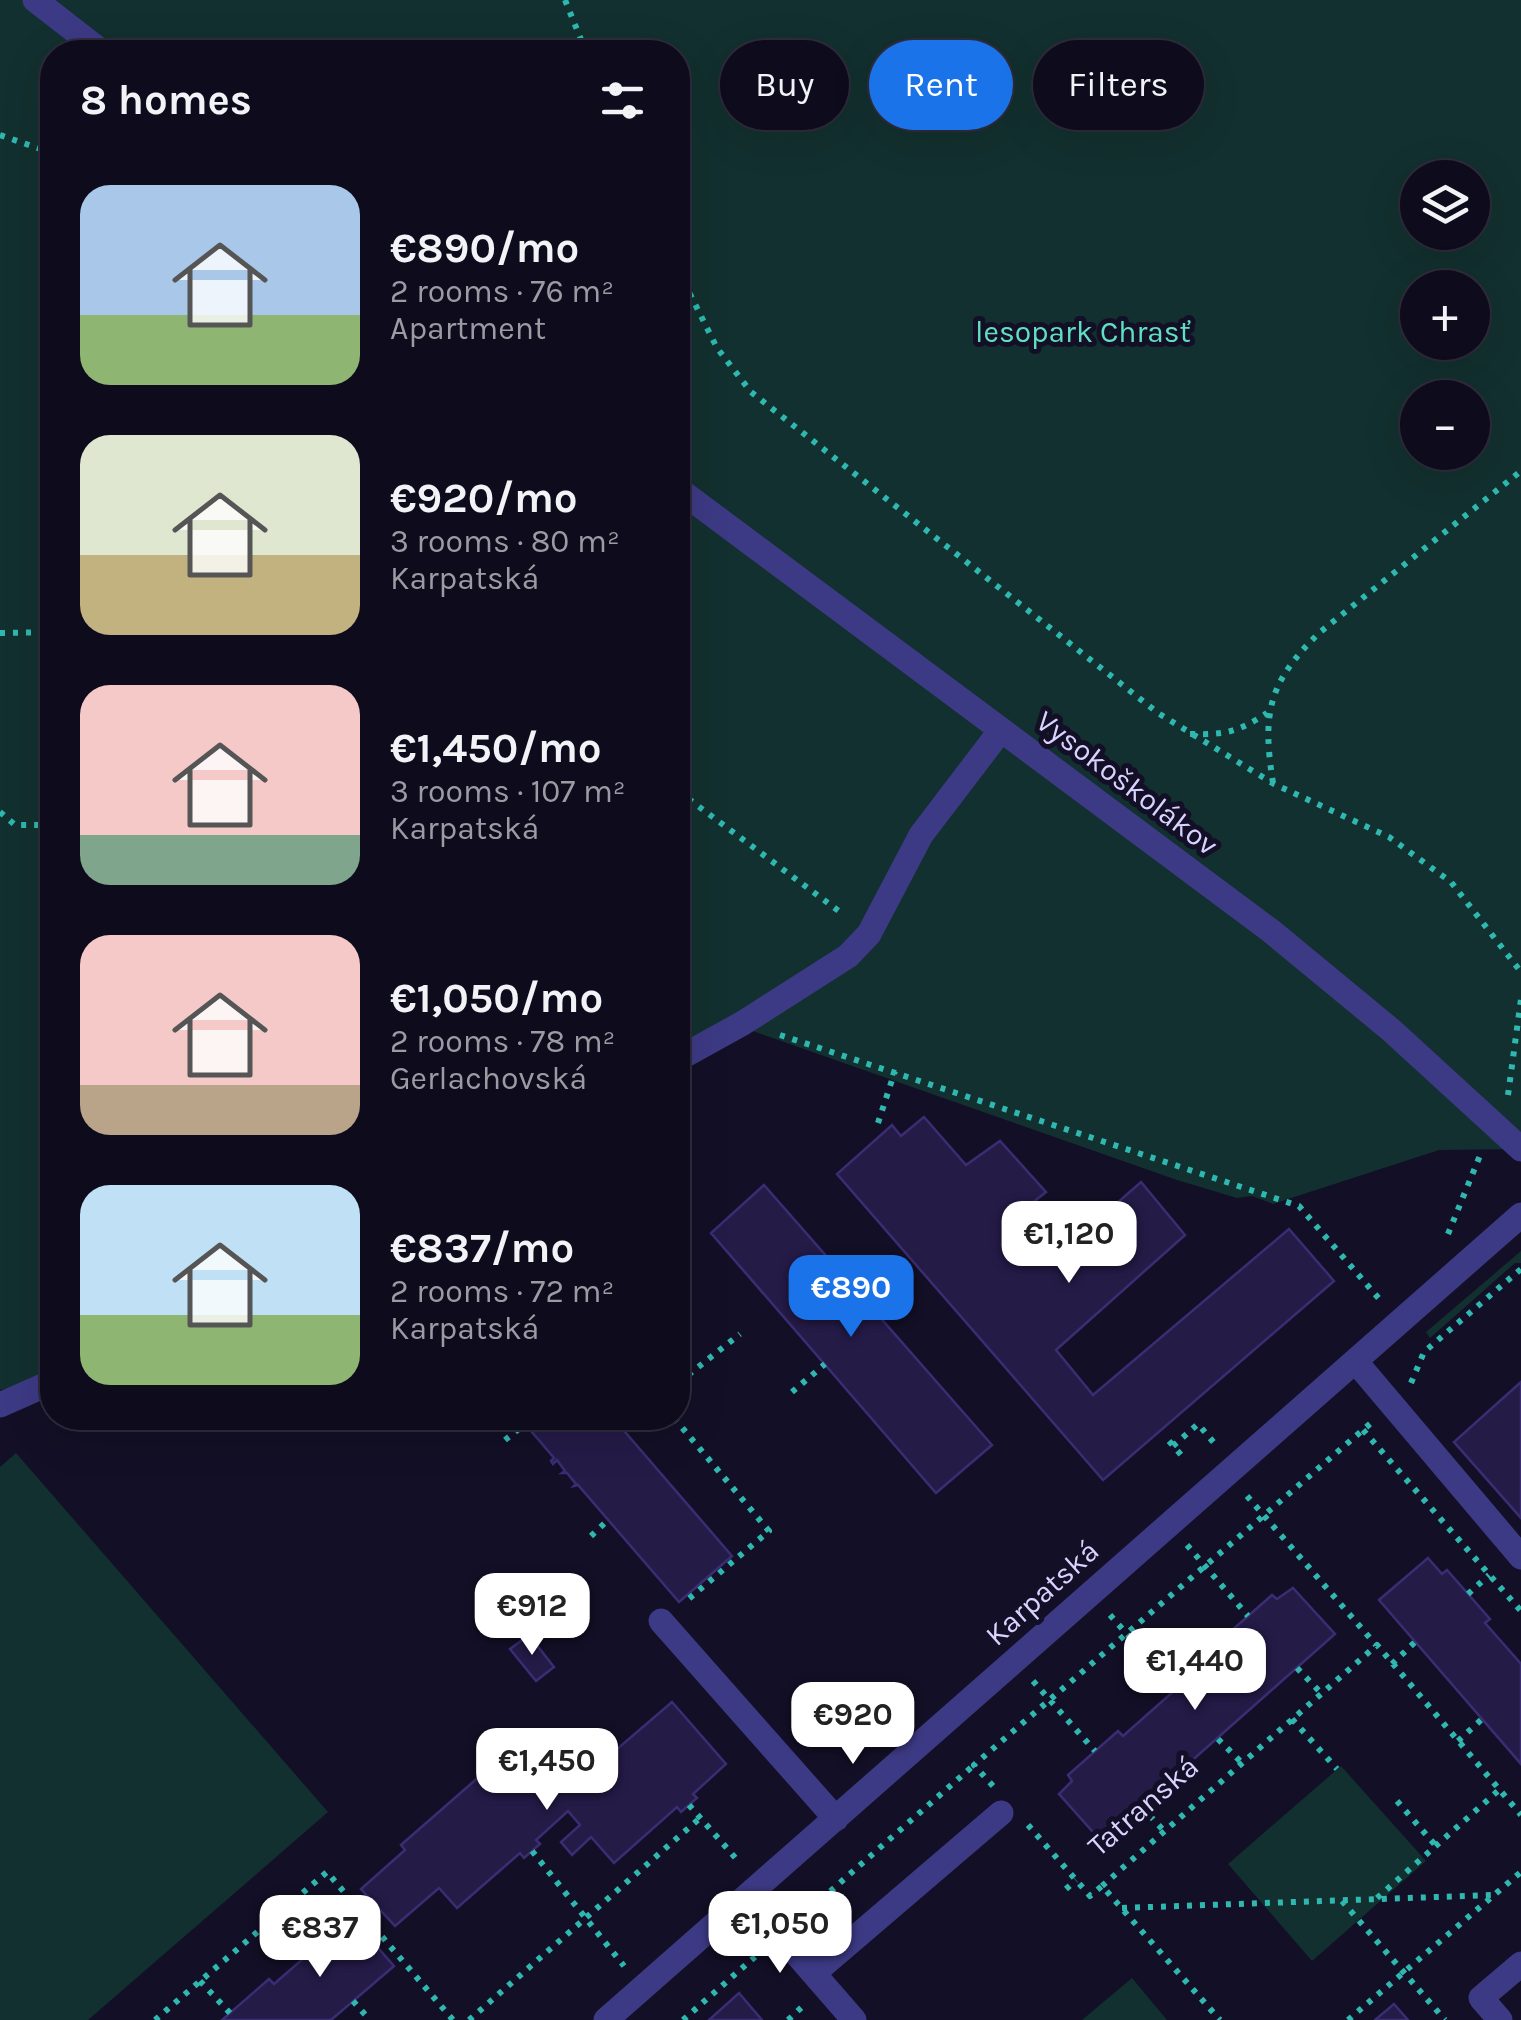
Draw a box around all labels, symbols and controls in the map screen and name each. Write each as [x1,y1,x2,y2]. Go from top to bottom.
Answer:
chip: Buy [720,40,849,130]
chip: Rent [869,40,1013,130]
chip: Filters [1033,40,1204,130]
icon: filters [595,73,650,128]
text: 8 homes [80,75,252,125]
map controls [1400,160,1490,470]
button: layers [1400,160,1490,250]
text: €890/mo [390,223,579,273]
icon: home [160,225,280,345]
button: + [1400,270,1490,360]
text: 2 rooms · 76 m² [390,273,614,310]
text: Apartment [390,310,546,347]
park label: lesopark Chrasť [975,314,1192,350]
button: − [1400,380,1490,470]
text: €920/mo [390,473,578,523]
icon: home [160,475,280,595]
text: 3 rooms · 80 m² [390,523,620,560]
text: Karpatská [390,560,539,597]
street label: Vysokoškolákov [1029,703,1225,863]
text: €1,450/mo [390,723,602,773]
icon: home [160,725,280,845]
text: 3 rooms · 107 m² [390,773,626,810]
text: Karpatská [390,810,539,847]
text: €1,050/mo [390,973,603,1023]
icon: home [160,975,280,1095]
text: 2 rooms · 78 m² [390,1023,615,1060]
text: Gerlachovská [390,1060,587,1097]
pin: €1,120 [988,1201,1150,1286]
text: €1,120 [1024,1215,1114,1252]
text: €837/mo [390,1223,574,1273]
icon: home [160,1225,280,1345]
pin: €890 [792,1255,910,1340]
text: €890 [811,1269,891,1306]
text: 2 rooms · 72 m² [390,1273,614,1310]
text: Karpatská [390,1310,539,1347]
street label: Karpatská [978,1533,1106,1653]
pin: €912 [473,1573,591,1658]
text: €912 [497,1587,567,1624]
pin: €1,440 [1114,1628,1276,1713]
text: €1,440 [1146,1642,1244,1679]
pin: €920 [794,1682,912,1767]
text: €920 [813,1696,893,1733]
pin: €1,450 [466,1728,628,1813]
text: €1,450 [498,1742,596,1779]
street label: Tatranská [1080,1748,1206,1864]
pin: €1,050 [699,1891,861,1976]
pin: €837 [261,1895,379,1980]
text: €1,050 [731,1905,829,1942]
text: €837 [282,1909,358,1946]

